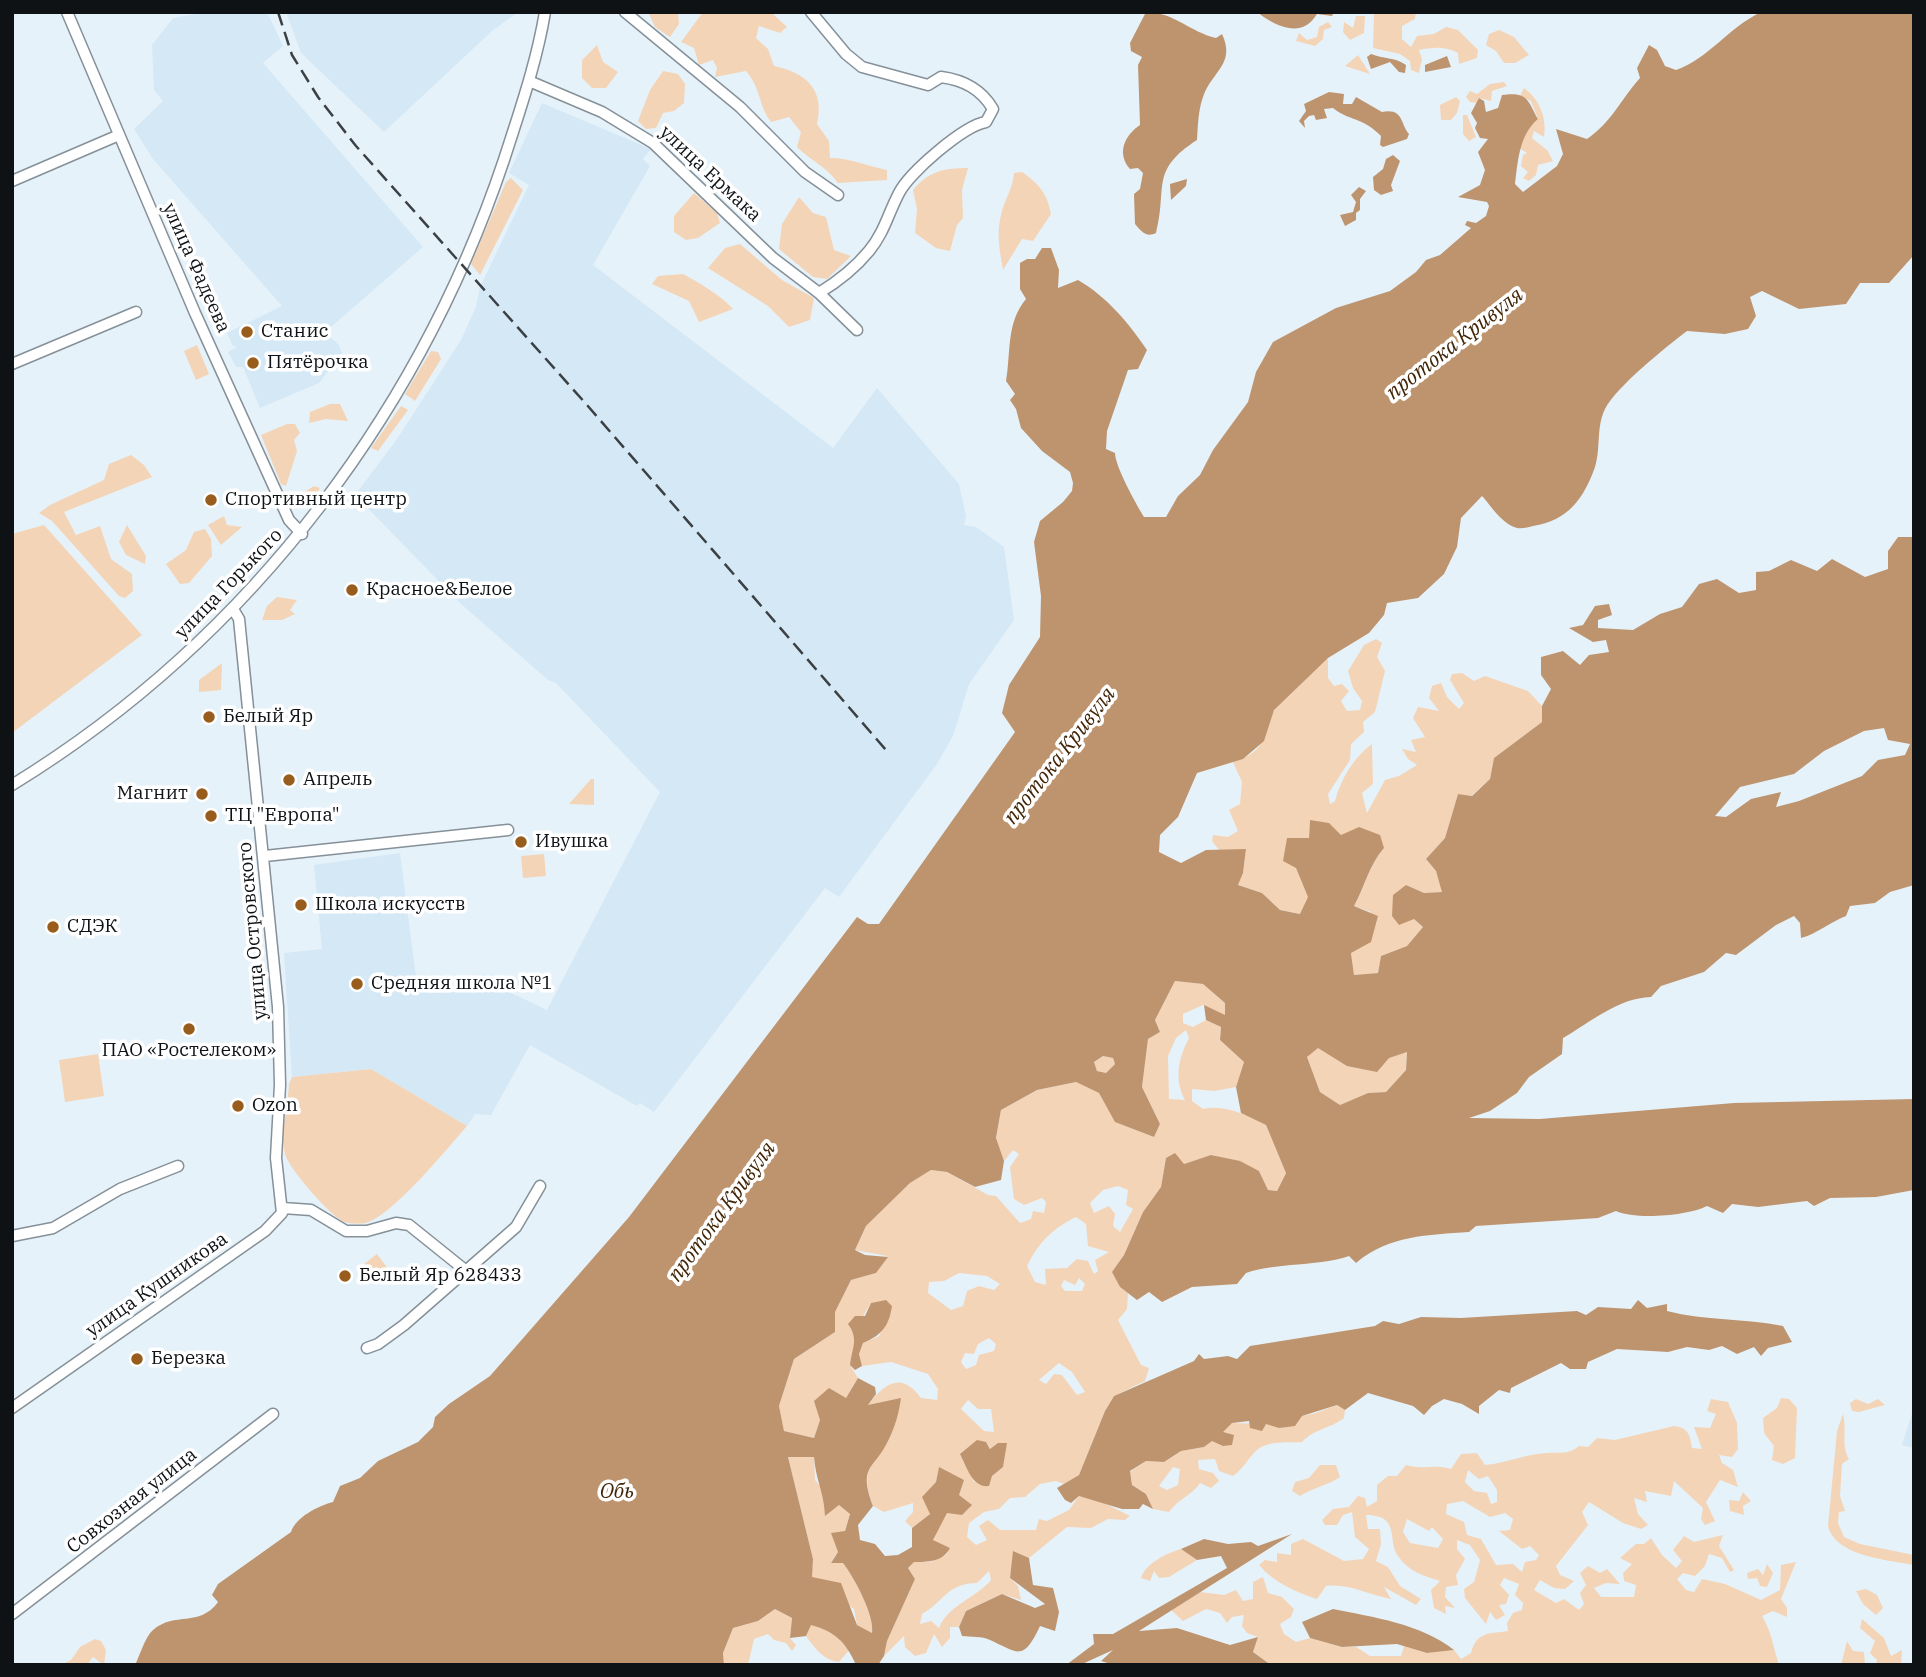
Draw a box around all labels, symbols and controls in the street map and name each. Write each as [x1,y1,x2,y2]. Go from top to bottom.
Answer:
street label: улица Ермака [654,121,766,227]
street label: улица Фадеева [157,200,235,336]
water label: протока Кривуля [1382,283,1528,405]
place label: Станис [261,321,328,343]
marker: Станис [239,324,255,340]
place label: Пятёрочка [267,352,369,374]
marker: Пятёрочка [245,355,261,371]
place label: Спортивный центр [225,489,407,511]
marker: Спортивный центр [203,492,219,508]
street label: улица Горького [171,524,287,644]
place label: Красное&Белое [366,579,512,601]
marker: Красное&Белое [344,582,360,598]
water label: протока Кривуля [999,683,1121,829]
place label: Белый Яр [223,706,313,728]
marker: Белый Яр [201,709,217,725]
place label: Апрель [303,769,372,791]
marker: Апрель [281,772,297,788]
place label: Магнит [117,783,188,805]
marker: Магнит [194,786,210,802]
place label: ТЦ "Европа" [225,805,340,827]
marker: ТЦ "Европа" [203,808,219,824]
place label: Ивушка [535,831,608,853]
marker: Ивушка [513,834,529,850]
street label: улица Островского [234,841,272,1021]
place label: Школа искусств [315,894,465,916]
marker: Школа искусств [293,897,309,913]
place label: СДЭК [67,916,118,938]
marker: СДЭК [45,919,61,935]
place label: Средняя школа №1 [371,973,553,995]
marker: Средняя школа №1 [349,976,365,992]
marker: ПАО «Ростелеком» [181,1021,197,1037]
place label: ПАО «Ростелеком» [102,1040,276,1062]
place label: Ozon [252,1095,298,1117]
marker: Ozon [230,1098,246,1114]
water label: протока Кривуля [663,1137,781,1287]
street label: улица Кушникова [82,1228,232,1342]
place label: Белый Яр 628433 [359,1265,522,1287]
marker: Белый Яр 628433 [337,1268,353,1284]
place label: Березка [151,1348,226,1370]
marker: Березка [129,1351,145,1367]
street label: Совхозная улица [63,1443,201,1559]
water label: Обь [600,1479,634,1505]

